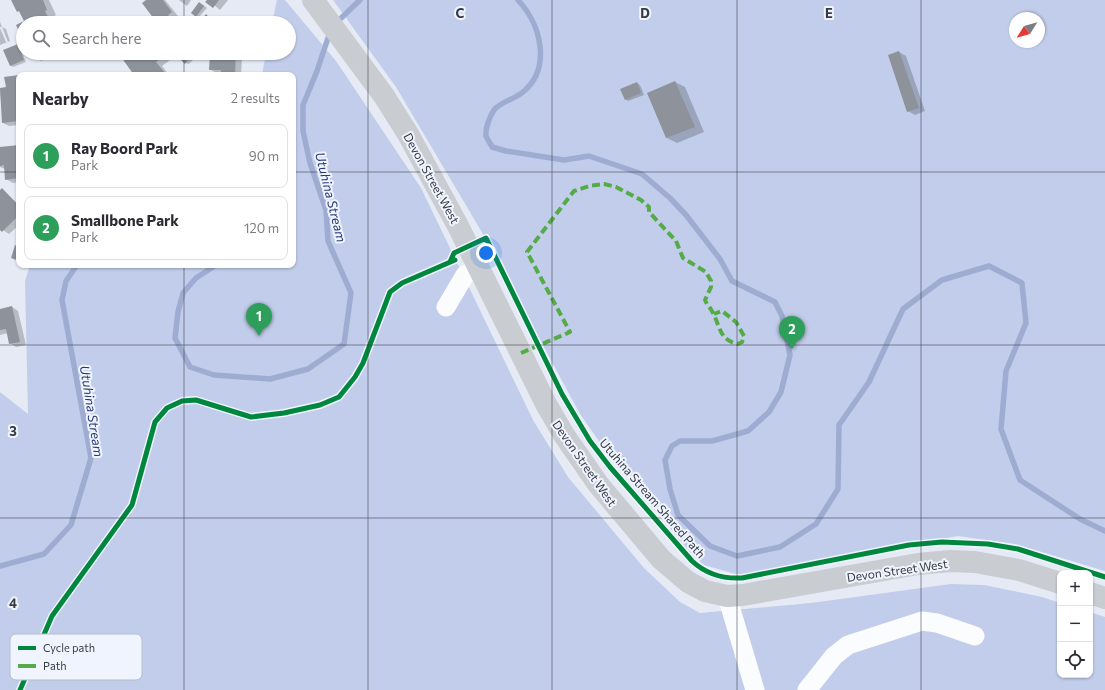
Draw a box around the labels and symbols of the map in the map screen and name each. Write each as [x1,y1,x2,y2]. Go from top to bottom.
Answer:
text: C [456,5,465,21]
text: D [640,5,650,21]
text: E [825,5,833,21]
north arrow [1009,12,1045,48]
street label: Devon Street West [401,130,463,226]
water label: Utuhina Stream [312,150,350,244]
your location [476,243,496,263]
pin: 1 [246,303,272,336]
pin: 2 [779,316,805,349]
water label: Utuhina Stream [77,364,107,458]
street label: Devon Street West [550,417,620,509]
text: 3 [9,423,17,439]
street label: Utuhina Stream Shared Path [597,435,709,561]
street label: Devon Street West [846,556,948,584]
text: 4 [9,595,17,611]
legend [10,634,142,680]
text: Cycle path [43,641,95,654]
text: Path [43,659,66,672]

